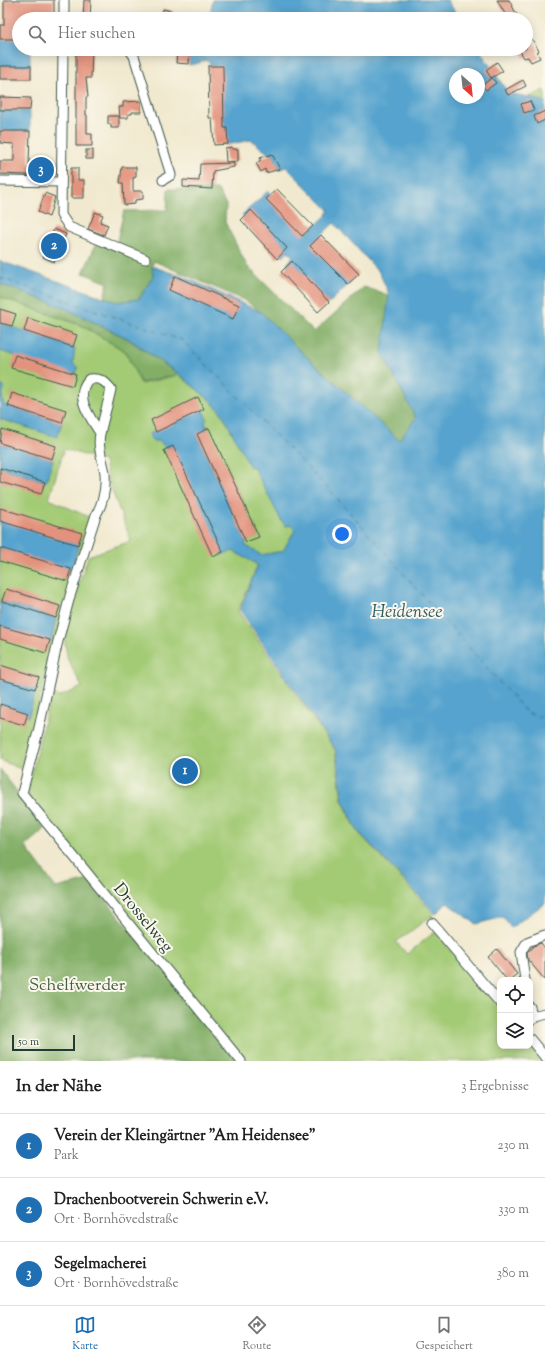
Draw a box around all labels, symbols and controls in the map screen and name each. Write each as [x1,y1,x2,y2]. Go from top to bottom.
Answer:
search box [12,12,533,56]
icon: search [26,23,48,45]
text: Hier suchen [58,24,136,45]
north arrow [449,68,485,104]
pin: 3 [28,155,54,185]
pin: 2 [41,231,67,261]
your location [332,524,352,544]
water label: Heidensee [372,600,442,626]
pin: 1 [172,756,198,786]
street label: Drosselweg [107,878,178,958]
park label: Schelfwerder [29,974,126,998]
map controls [497,977,533,1049]
button: locate [497,977,533,1013]
button: layers [497,1013,533,1049]
scale bar [12,1033,75,1052]
text: 50 m [18,1034,39,1050]
text: In der Nähe [16,1075,102,1099]
text: 3 Ergebnisse [461,1078,529,1096]
text: Verein der Kleingärtner "Am Heidensee" [54,1126,316,1147]
text: 1 [27,1137,31,1155]
text: 230 m [497,1137,529,1155]
text: Park [54,1147,79,1165]
text: Drachenbootverein Schwerin e.V. [54,1190,268,1211]
text: 2 [26,1201,32,1219]
text: 330 m [498,1201,529,1219]
text: Ort · Bornhövedstraße [54,1211,178,1229]
text: Segelmacherei [54,1254,147,1275]
text: 3 [26,1265,32,1283]
text: 380 m [497,1265,529,1283]
text: Ort · Bornhövedstraße [54,1275,178,1293]
tab: Karte [72,1314,98,1354]
tab: Route [243,1314,271,1354]
tab: Gespeichert [416,1314,473,1354]

